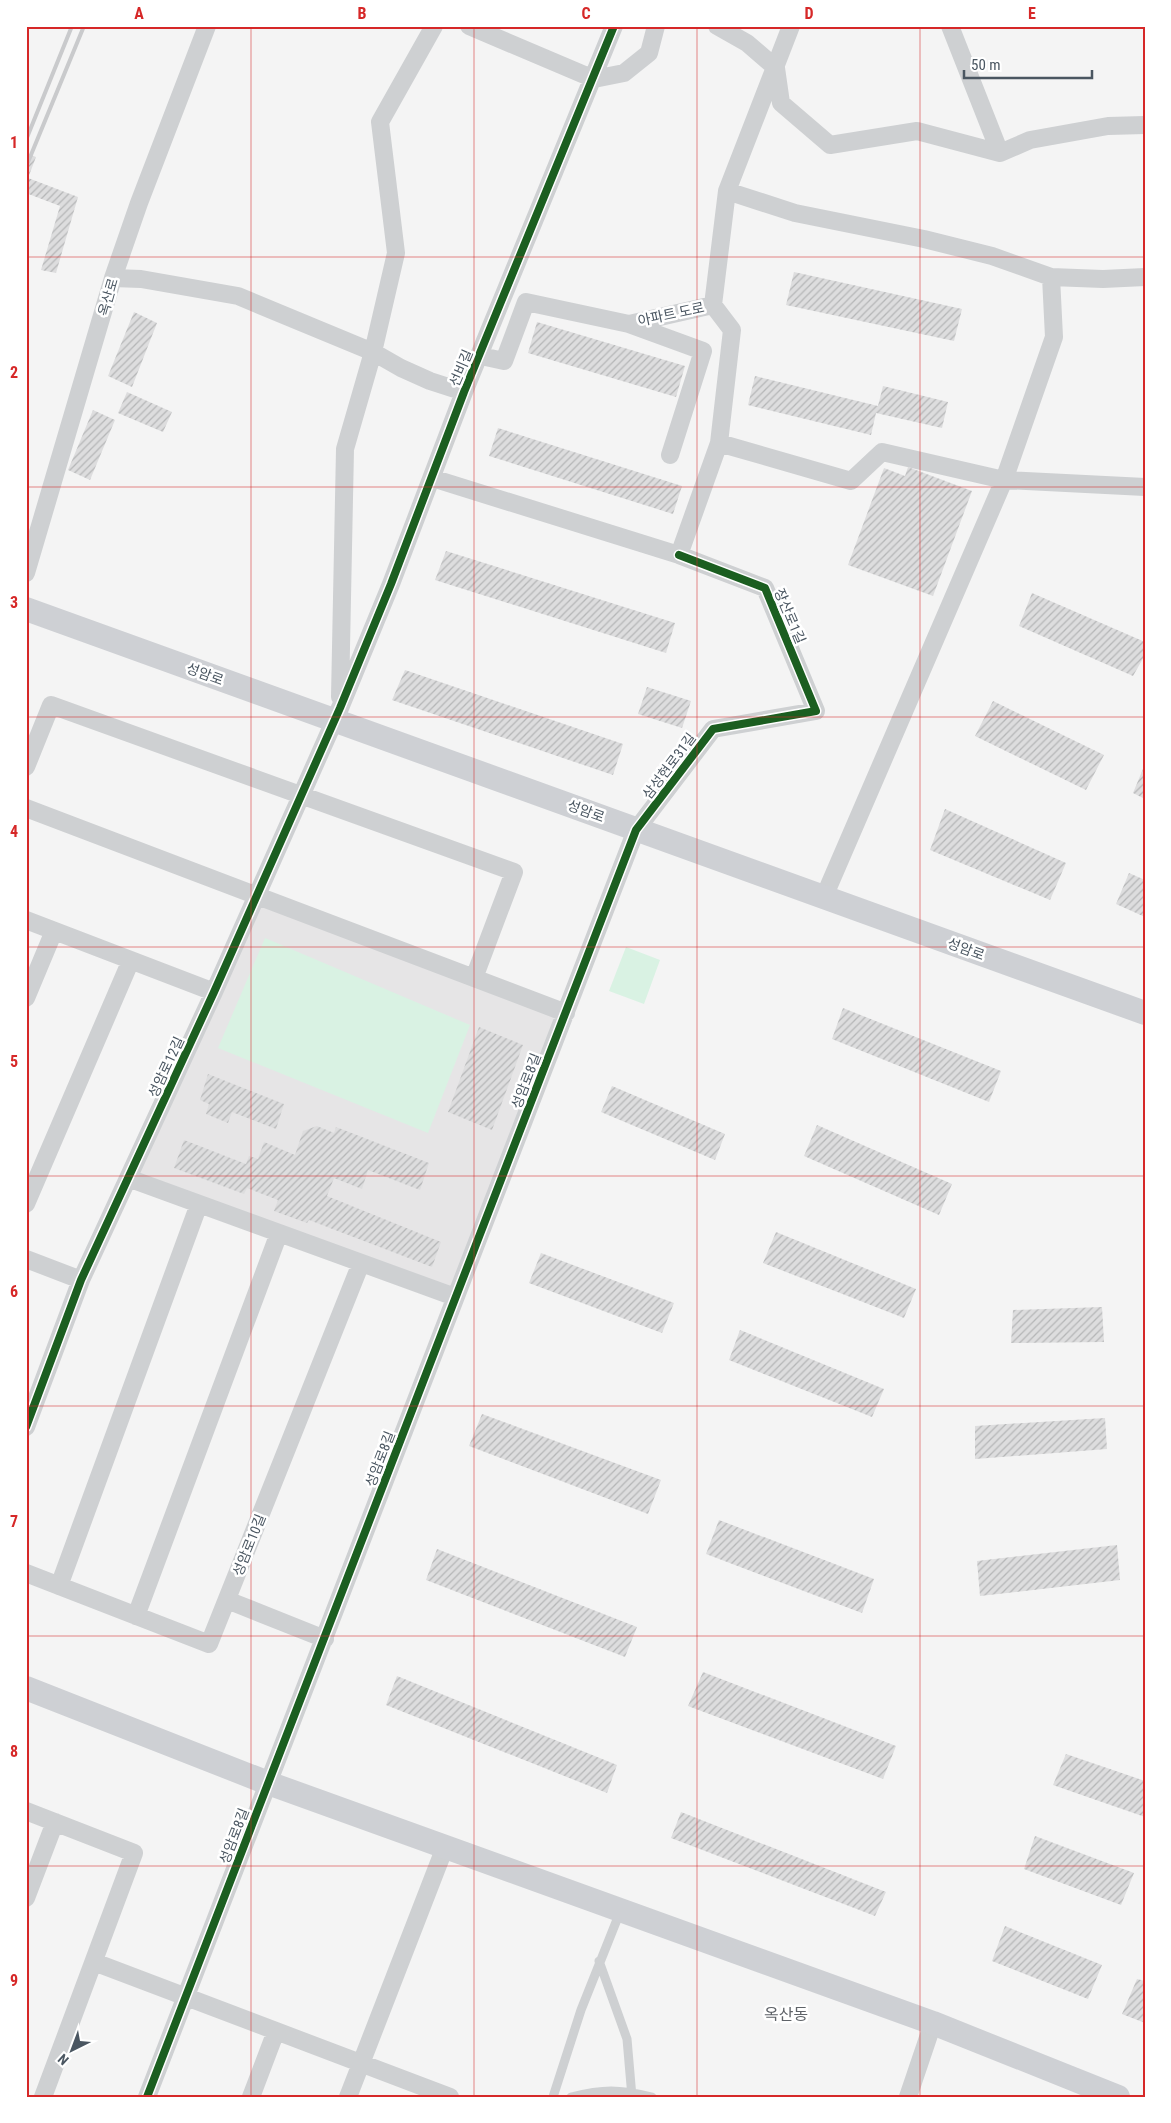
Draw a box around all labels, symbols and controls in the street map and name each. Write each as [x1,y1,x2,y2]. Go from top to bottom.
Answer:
text: A [134,4,144,23]
text: B [358,4,367,23]
text: C [581,4,591,23]
text: D [804,4,814,23]
text: E [1028,4,1036,23]
scale bar [964,48,1091,80]
text: 50 m [971,56,1001,74]
text: 1 [10,133,18,152]
street label: 옥산로 [95,276,121,318]
street label: 아파트 도로 [636,299,706,329]
street label: 선비길 [446,347,476,389]
text: 2 [10,363,18,382]
street label: 장산로1길 [771,586,809,646]
text: 3 [10,593,18,612]
street label: 성암로 [184,660,226,688]
street label: 삼성현로31길 [639,730,699,802]
street label: 성암로 [565,797,607,825]
text: 4 [10,822,18,841]
street label: 성암로 [945,935,987,963]
street label: 성암로12길 [145,1034,187,1100]
street label: 성암로8길 [508,1051,544,1111]
text: 5 [10,1052,18,1071]
text: 6 [10,1282,18,1301]
street label: 성암로8길 [362,1429,398,1489]
text: 7 [10,1512,18,1531]
street label: 성암로10길 [229,1512,269,1578]
text: 8 [10,1742,18,1761]
street label: 성암로8길 [216,1806,252,1866]
text: 9 [10,1971,18,1990]
district label: 옥산동 [764,2005,808,2024]
north arrow [48,2026,98,2076]
text: N [55,2051,72,2068]

